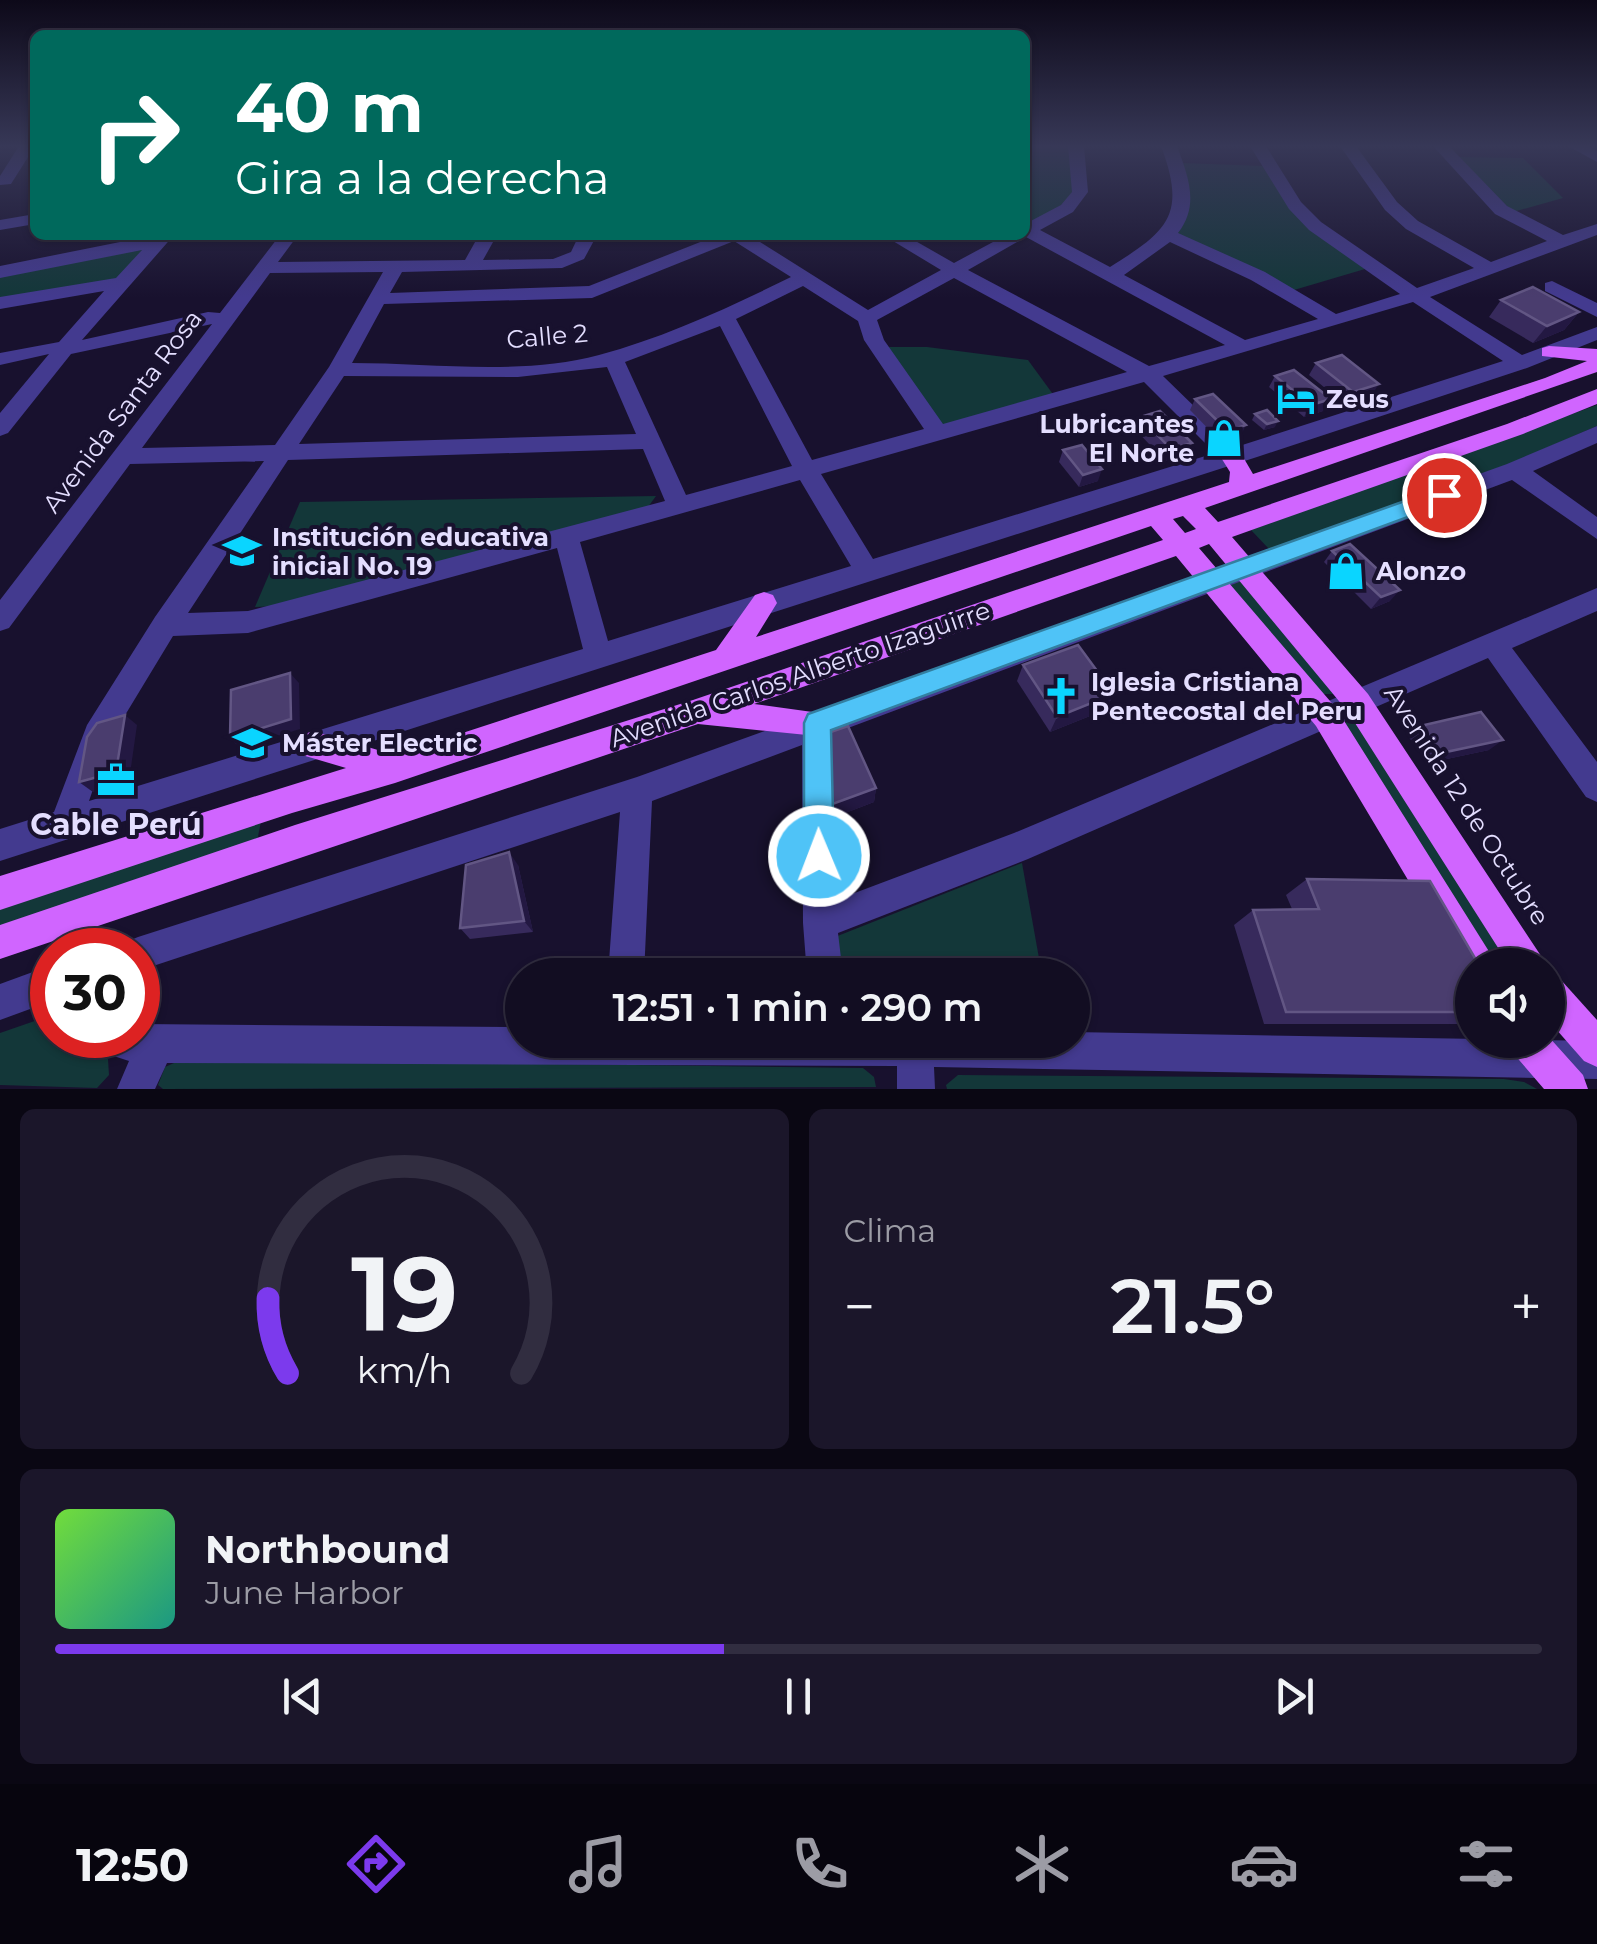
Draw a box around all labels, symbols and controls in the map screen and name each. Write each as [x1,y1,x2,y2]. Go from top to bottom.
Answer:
text: 40 m [235,64,424,150]
icon: right [70,70,200,200]
text: Gira a la derecha [235,150,610,205]
street label: Avenida Santa Rosa [36,304,208,518]
street label: Calle 2 [505,318,589,354]
hotel icon: Zeus [1275,378,1317,420]
place label: Zeus [1326,384,1389,414]
place label: Lubricantes El Norte [1039,409,1194,468]
shop icon: Lubricantes El Norte [1203,417,1245,459]
pin [1402,453,1487,538]
icon: arrive [1417,468,1472,523]
place label: Institución educativa inicial No. 19 [272,522,549,581]
school or university icon: Institución educativa inicial No. 19 [221,530,263,572]
shop icon: Alonzo [1325,550,1367,592]
place label: Alonzo [1375,556,1466,586]
street label: Avenida Carlos Alberto Izaguirre [606,595,994,753]
place label: Iglesia Cristiana Pentecostal del Peru [1091,667,1362,726]
church icon: Iglesia Cristiana Pentecostal del Peru [1040,675,1082,717]
street label: Avenida 12 de Octubre [1378,680,1556,930]
school or university icon: Máster Electric [231,722,273,764]
place label: Máster Electric [282,728,478,758]
office icon: Cable Perú [95,759,137,801]
position arrow [767,804,871,908]
place label: Cable Perú [30,806,202,843]
speed limit sign: 30 [30,928,160,1058]
map controls [1455,948,1565,1058]
button: sound [1455,948,1565,1058]
text: 12:51 · 1 min · 290 m [612,984,983,1031]
text: Clima [844,1211,936,1250]
text: 19 [351,1230,458,1357]
text: 21.5° [1110,1260,1275,1352]
text: − [844,1273,875,1340]
text: + [1510,1273,1542,1340]
text: km/h [357,1348,452,1392]
text: Northbound [205,1526,450,1573]
text: June Harbor [205,1573,404,1612]
icon: previous [275,1669,330,1724]
icon: pause [771,1669,826,1724]
icon: next [1267,1669,1322,1724]
icon: directions [341,1829,411,1899]
icon: music [563,1829,633,1899]
icon: phone [785,1829,855,1899]
icon: climate [1007,1829,1077,1899]
icon: car [1229,1829,1299,1899]
icon: filters [1451,1829,1521,1899]
text: 12:50 [76,1837,189,1892]

